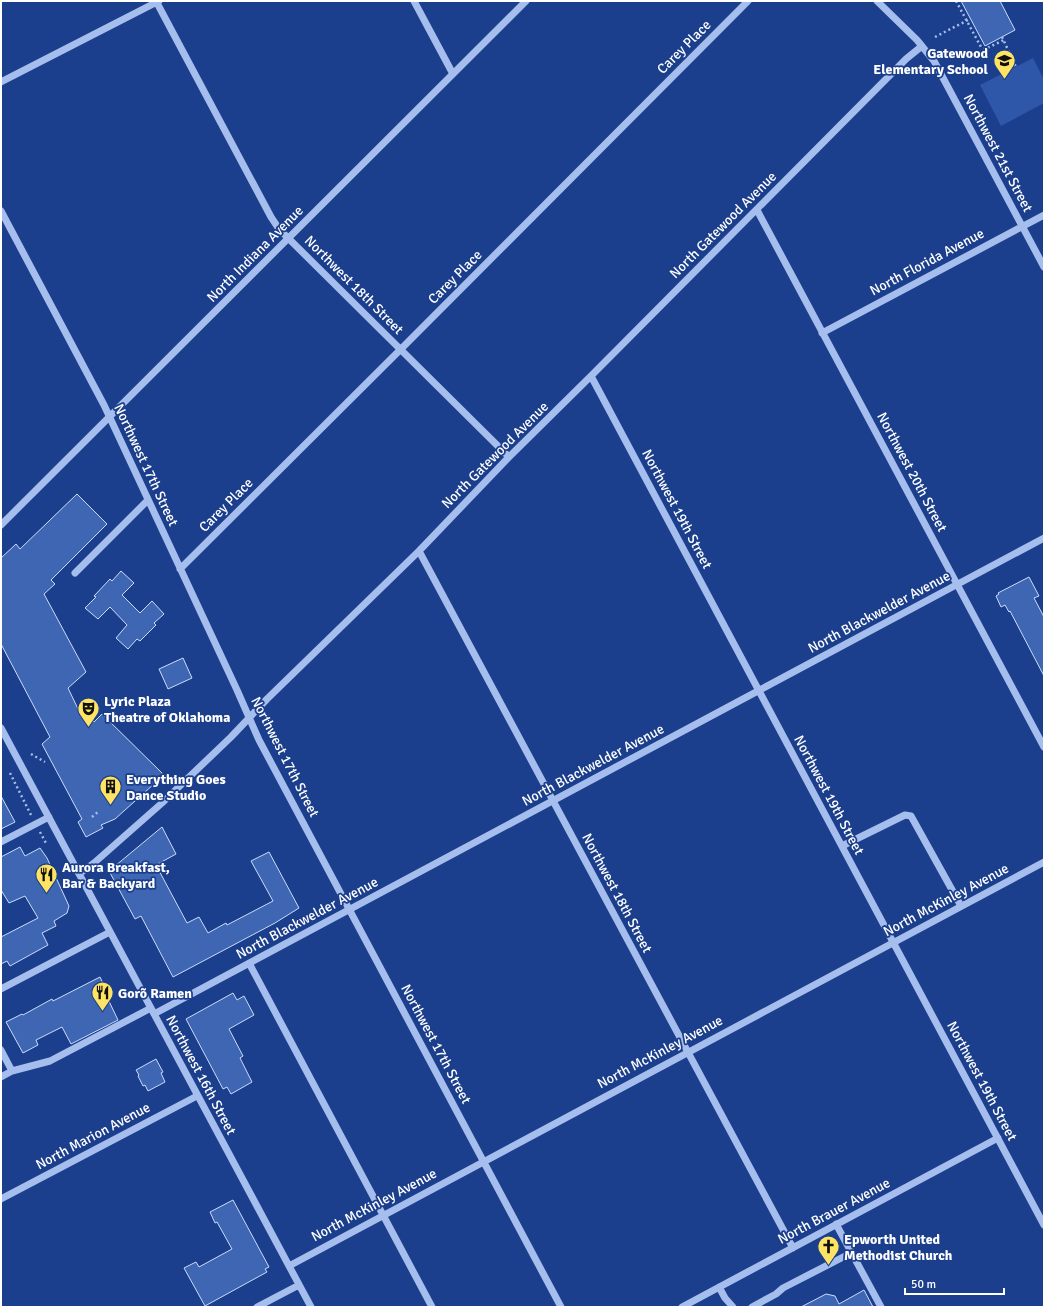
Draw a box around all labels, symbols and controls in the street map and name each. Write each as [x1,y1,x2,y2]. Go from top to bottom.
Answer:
street label: Carey Place [653,16,715,78]
place label: Gatewood Elementary School [873,45,989,78]
school or university icon: Gatewood Elementary School [991,48,1017,81]
street label: Northwest 21st Street [960,91,1036,215]
street label: North Gatewood Avenue [666,168,780,282]
street label: North Indiana Avenue [203,202,307,306]
street label: North Florida Avenue [867,225,987,299]
street label: Northwest 18th Street [301,232,407,338]
street label: Carey Place [424,246,486,308]
street label: North Gatewood Avenue [438,398,552,512]
street label: Northwest 17th Street [110,401,182,529]
street label: Northwest 20th Street [873,409,951,535]
street label: Northwest 19th Street [638,446,716,572]
street label: Carey Place [195,474,257,536]
street label: North Blackwelder Avenue [805,567,953,657]
place label: Lyric Plaza Theatre of Oklahoma [104,693,230,726]
street label: Northwest 17th Street [247,694,323,820]
theatre icon: Lyric Plaza Theatre of Oklahoma [75,696,101,729]
street label: North Blackwelder Avenue [519,720,667,810]
street label: Northwest 19th Street [790,732,868,858]
place label: Everything Goes Dance Studio [126,771,226,804]
building icon: Everything Goes Dance Studio [98,774,124,807]
street label: Northwest 18th Street [578,830,656,956]
place label: Aurora Breakfast, Bar & Backyard [62,859,170,892]
street label: North McKinley Avenue [880,860,1012,940]
restaurant icon: Aurora Breakfast, Bar & Backyard [33,862,59,895]
street label: North Blackwelder Avenue [233,873,381,963]
restaurant icon: Gorõ Ramen [89,980,115,1013]
street label: Northwest 17th Street [397,981,475,1107]
place label: Gorõ Ramen [118,985,192,1002]
street label: Northwest 16th Street [162,1012,240,1138]
street label: North McKinley Avenue [594,1012,726,1092]
street label: Northwest 19th Street [943,1018,1021,1144]
street label: North Marion Avenue [33,1099,153,1173]
street label: North McKinley Avenue [308,1165,440,1245]
street label: North Brauer Avenue [775,1174,893,1248]
place label: Epworth United Methodist Church [844,1231,953,1264]
church icon: Epworth United Methodist Church [816,1234,842,1267]
scale bar [905,1270,1004,1296]
text: 50 m [911,1277,936,1292]

